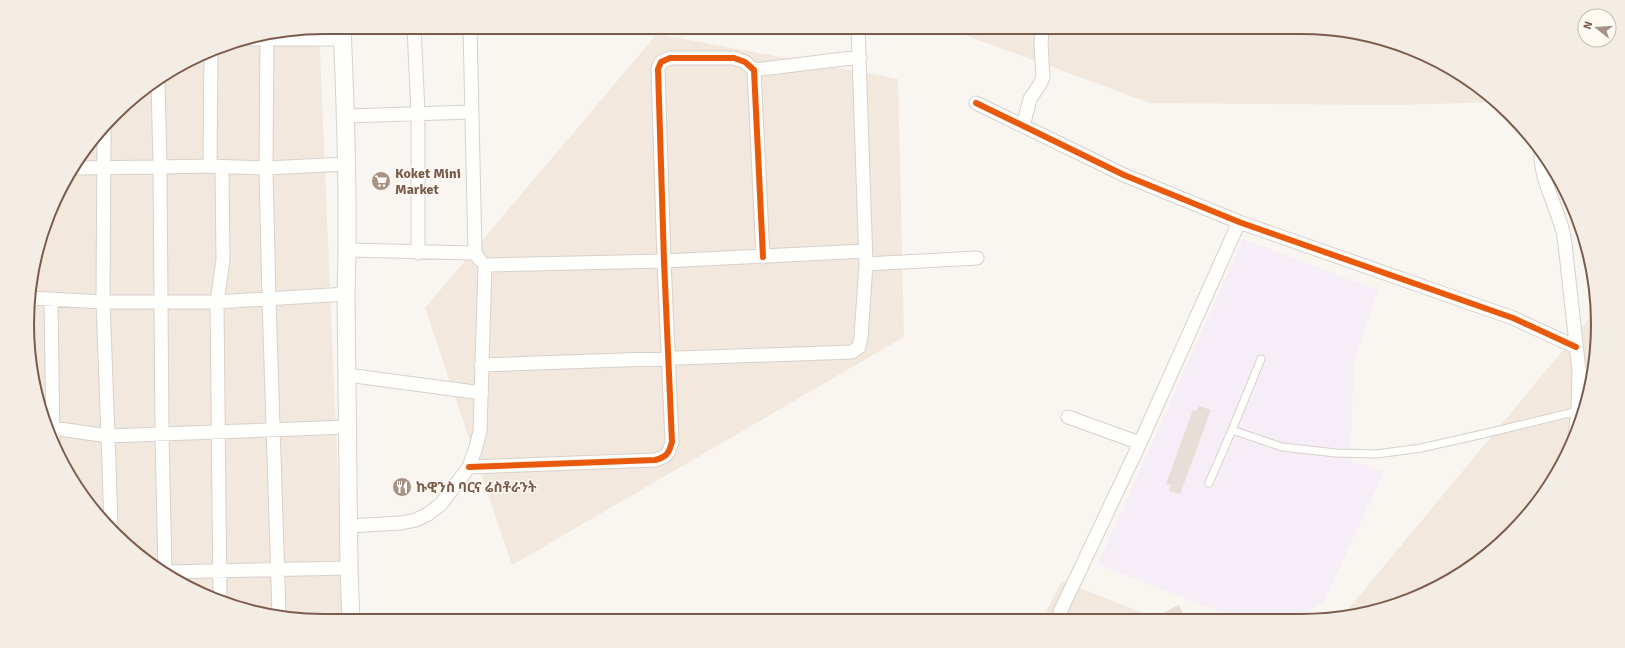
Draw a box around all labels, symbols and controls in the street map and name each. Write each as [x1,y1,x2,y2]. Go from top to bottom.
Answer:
north arrow [1577,8,1617,48]
text: N [1581,20,1595,31]
place label: Koket Mini Market [395,165,461,198]
supermarket icon: Koket Mini Market [370,170,392,192]
restaurant icon: ኩዊንስ ባርና ሬስቶራንት [391,476,413,498]
place label: ኩዊንስ ባርና ሬስቶራንት [416,479,537,496]

